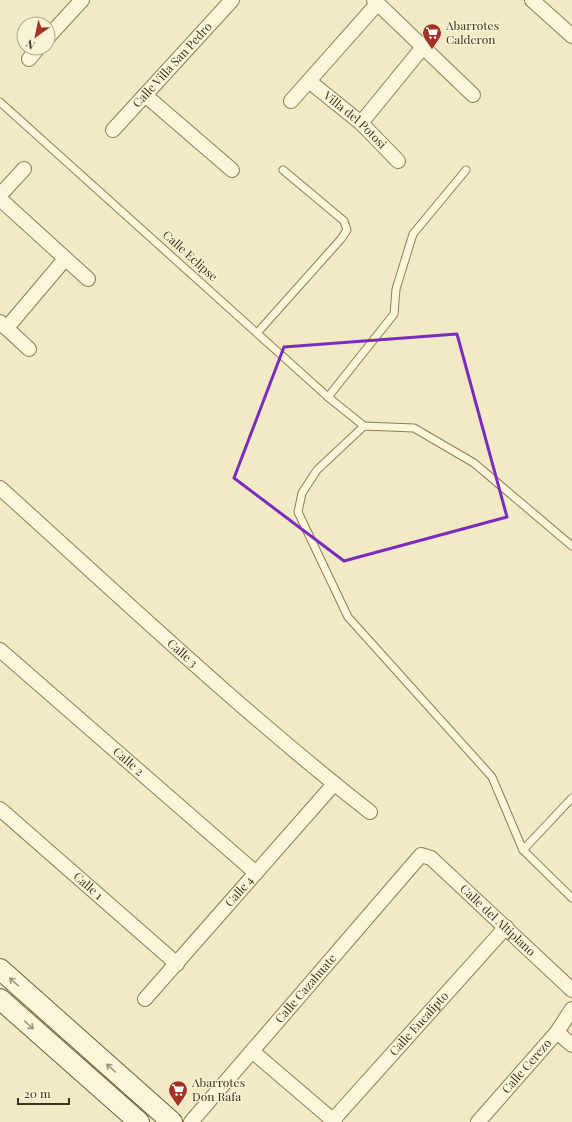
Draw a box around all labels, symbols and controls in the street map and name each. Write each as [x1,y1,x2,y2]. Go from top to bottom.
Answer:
north arrow [16,16,56,56]
place label: Abarrotes Calderon [445,17,499,47]
street label: Calle Villa San Pedro [128,18,215,111]
supermarket icon: Abarrotes Calderon [421,22,443,50]
text: N [23,36,38,53]
street label: Villa del Potosi [320,87,391,152]
street label: Calle Eclipse [160,226,221,284]
street label: Calle 3 [164,635,201,670]
street label: Calle 2 [110,743,148,779]
street label: Calle 1 [70,868,107,903]
street label: Calle 4 [221,872,257,910]
street label: Calle del Altiplano [457,880,540,959]
street label: Calle Cazahuate [271,950,339,1026]
one-way arrow [9,977,19,986]
street label: Calle Eucalipto [385,987,452,1059]
one-way arrow [24,1020,34,1030]
street label: Calle Cerezo [498,1035,555,1097]
one-way arrow [106,1063,116,1073]
place label: Abarrotes Don Rafa [191,1074,245,1104]
supermarket icon: Abarrotes Don Rafa [167,1079,189,1107]
scale bar [18,1080,69,1106]
text: 20 m [24,1085,51,1101]

